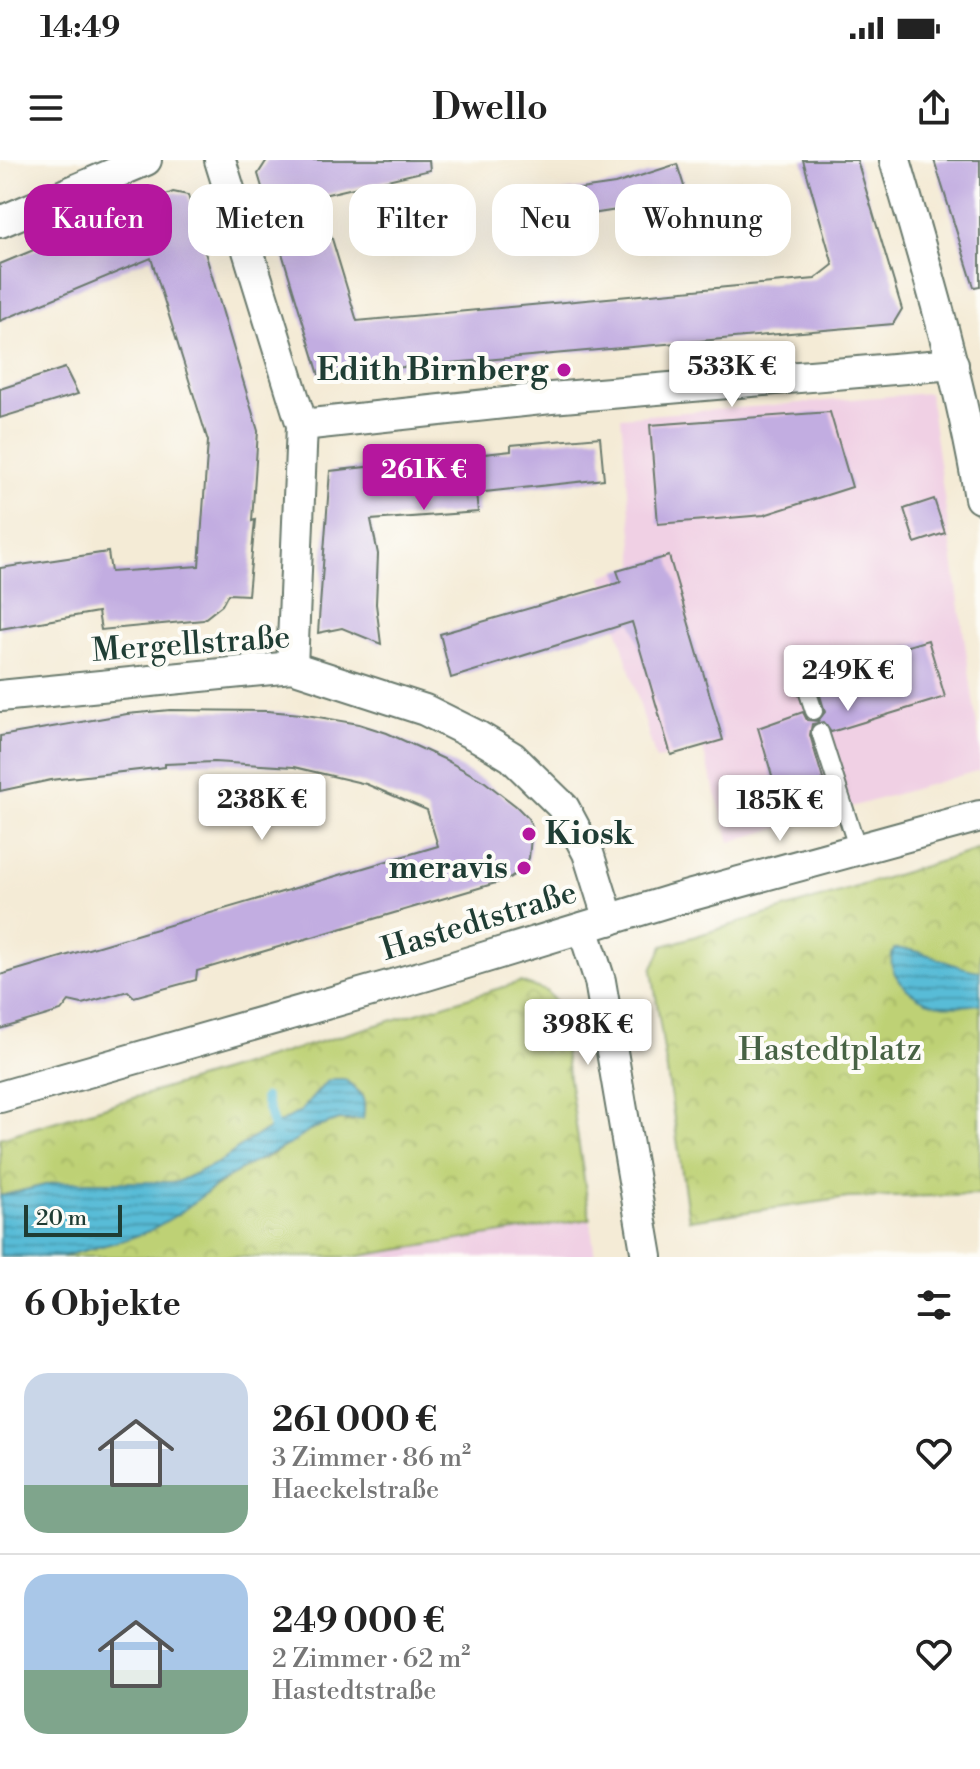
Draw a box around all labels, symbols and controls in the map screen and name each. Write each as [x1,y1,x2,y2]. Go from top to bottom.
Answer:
text: 14:49 [40,9,120,47]
icon: menu [24,86,68,130]
text: Dwello [432,86,548,131]
icon: share [912,86,956,130]
chip: Kaufen [24,184,172,256]
chip: Mieten [188,184,333,256]
chip: Filter [349,184,476,256]
chip: Neu [492,184,599,256]
chip: Wohnung [615,184,791,256]
pin: 533K € [667,341,797,409]
place label: Edith Birnberg [317,350,549,390]
text: 533K € [687,351,777,383]
marker: Edith Birnberg [555,361,573,379]
pin: 261K € [359,444,489,512]
text: 261K € [381,454,467,486]
street label: Mergellstraße [90,617,292,671]
pin: 249K € [783,645,913,713]
text: 249K € [802,655,894,687]
pin: 238K € [197,774,327,842]
pin: 185K € [715,775,845,843]
text: 238K € [217,784,307,816]
text: 185K € [737,785,823,817]
place label: Kiosk [545,814,635,854]
marker: Kiosk [520,825,538,843]
place label: meravis [389,848,508,888]
marker: meravis [515,859,533,877]
street label: Hastedtstraße [376,872,582,970]
pin: 398K € [523,999,653,1067]
text: 398K € [543,1009,633,1041]
park label: Hastedtplatz [738,1030,922,1070]
scale bar [24,1201,122,1237]
text: 20 m [36,1205,87,1232]
icon: filters [912,1283,956,1327]
text: 6 Objekte [24,1284,181,1326]
text: 261 000 € [272,1400,437,1442]
icon: home [88,1405,184,1501]
icon: heart [912,1431,956,1475]
text: 3 Zimmer · 86 m² [272,1442,471,1474]
text: Haeckelstraße [272,1474,439,1506]
text: 249 000 € [272,1601,445,1643]
icon: home [88,1606,184,1702]
icon: heart [912,1632,956,1676]
text: 2 Zimmer · 62 m² [272,1643,470,1675]
text: Hastedtstraße [272,1675,436,1707]

